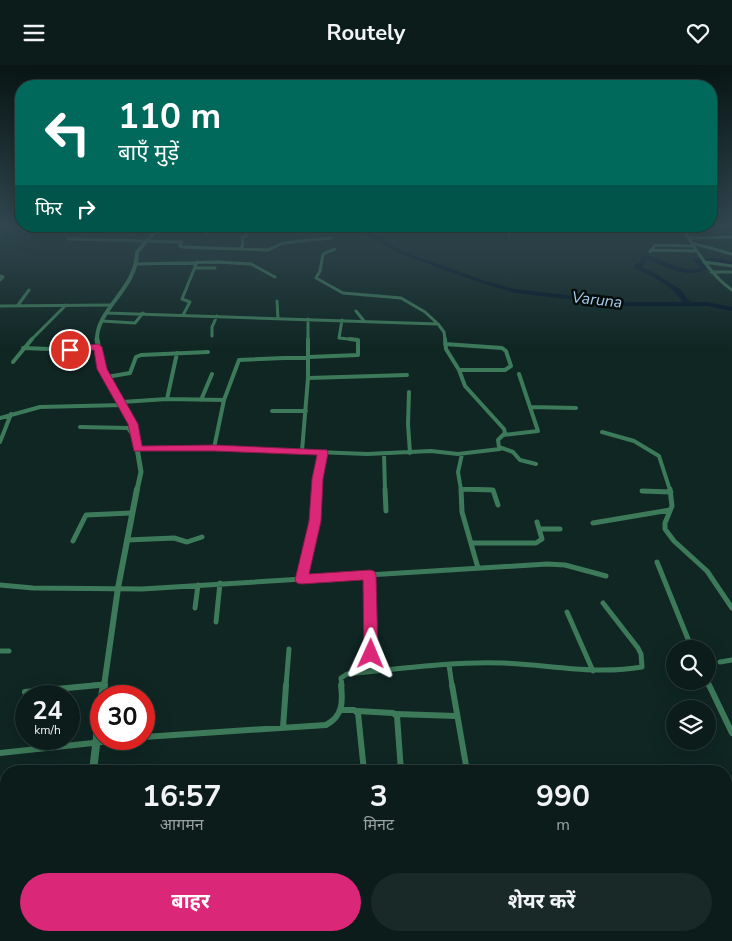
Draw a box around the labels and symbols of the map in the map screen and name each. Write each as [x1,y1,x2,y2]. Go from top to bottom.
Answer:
water label: Varuna [571,286,623,314]
pin [49,329,91,371]
position arrow [344,627,396,679]
speed limit sign: 30 [90,685,155,750]

